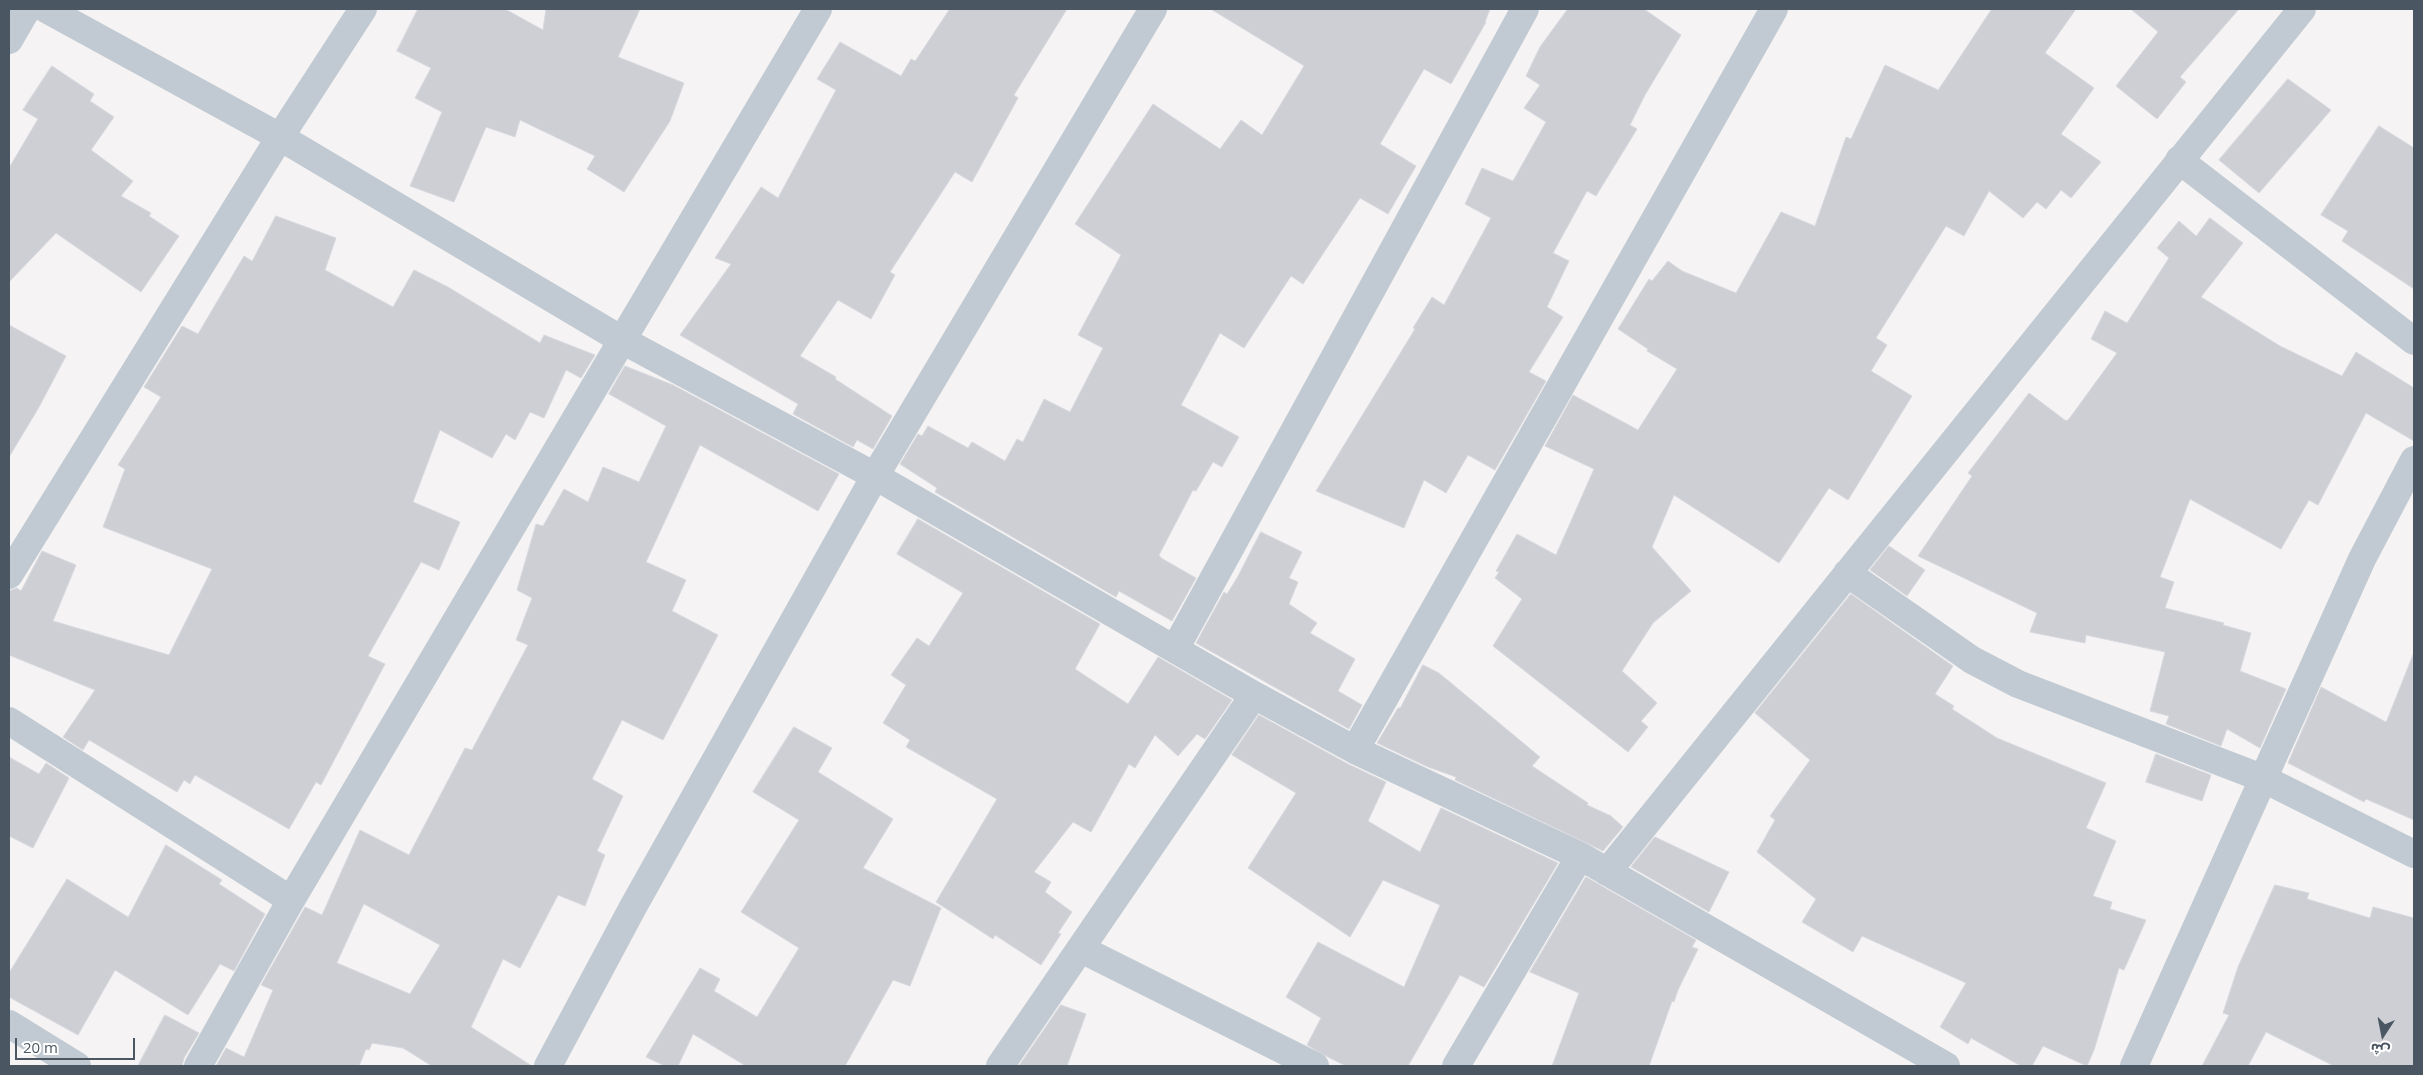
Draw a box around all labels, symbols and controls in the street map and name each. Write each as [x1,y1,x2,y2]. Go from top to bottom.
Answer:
north arrow [2358,1010,2408,1060]
scale bar [18,1028,138,1060]
text: 20 m [23,1037,58,1057]
text: ش [2369,1039,2391,1061]

